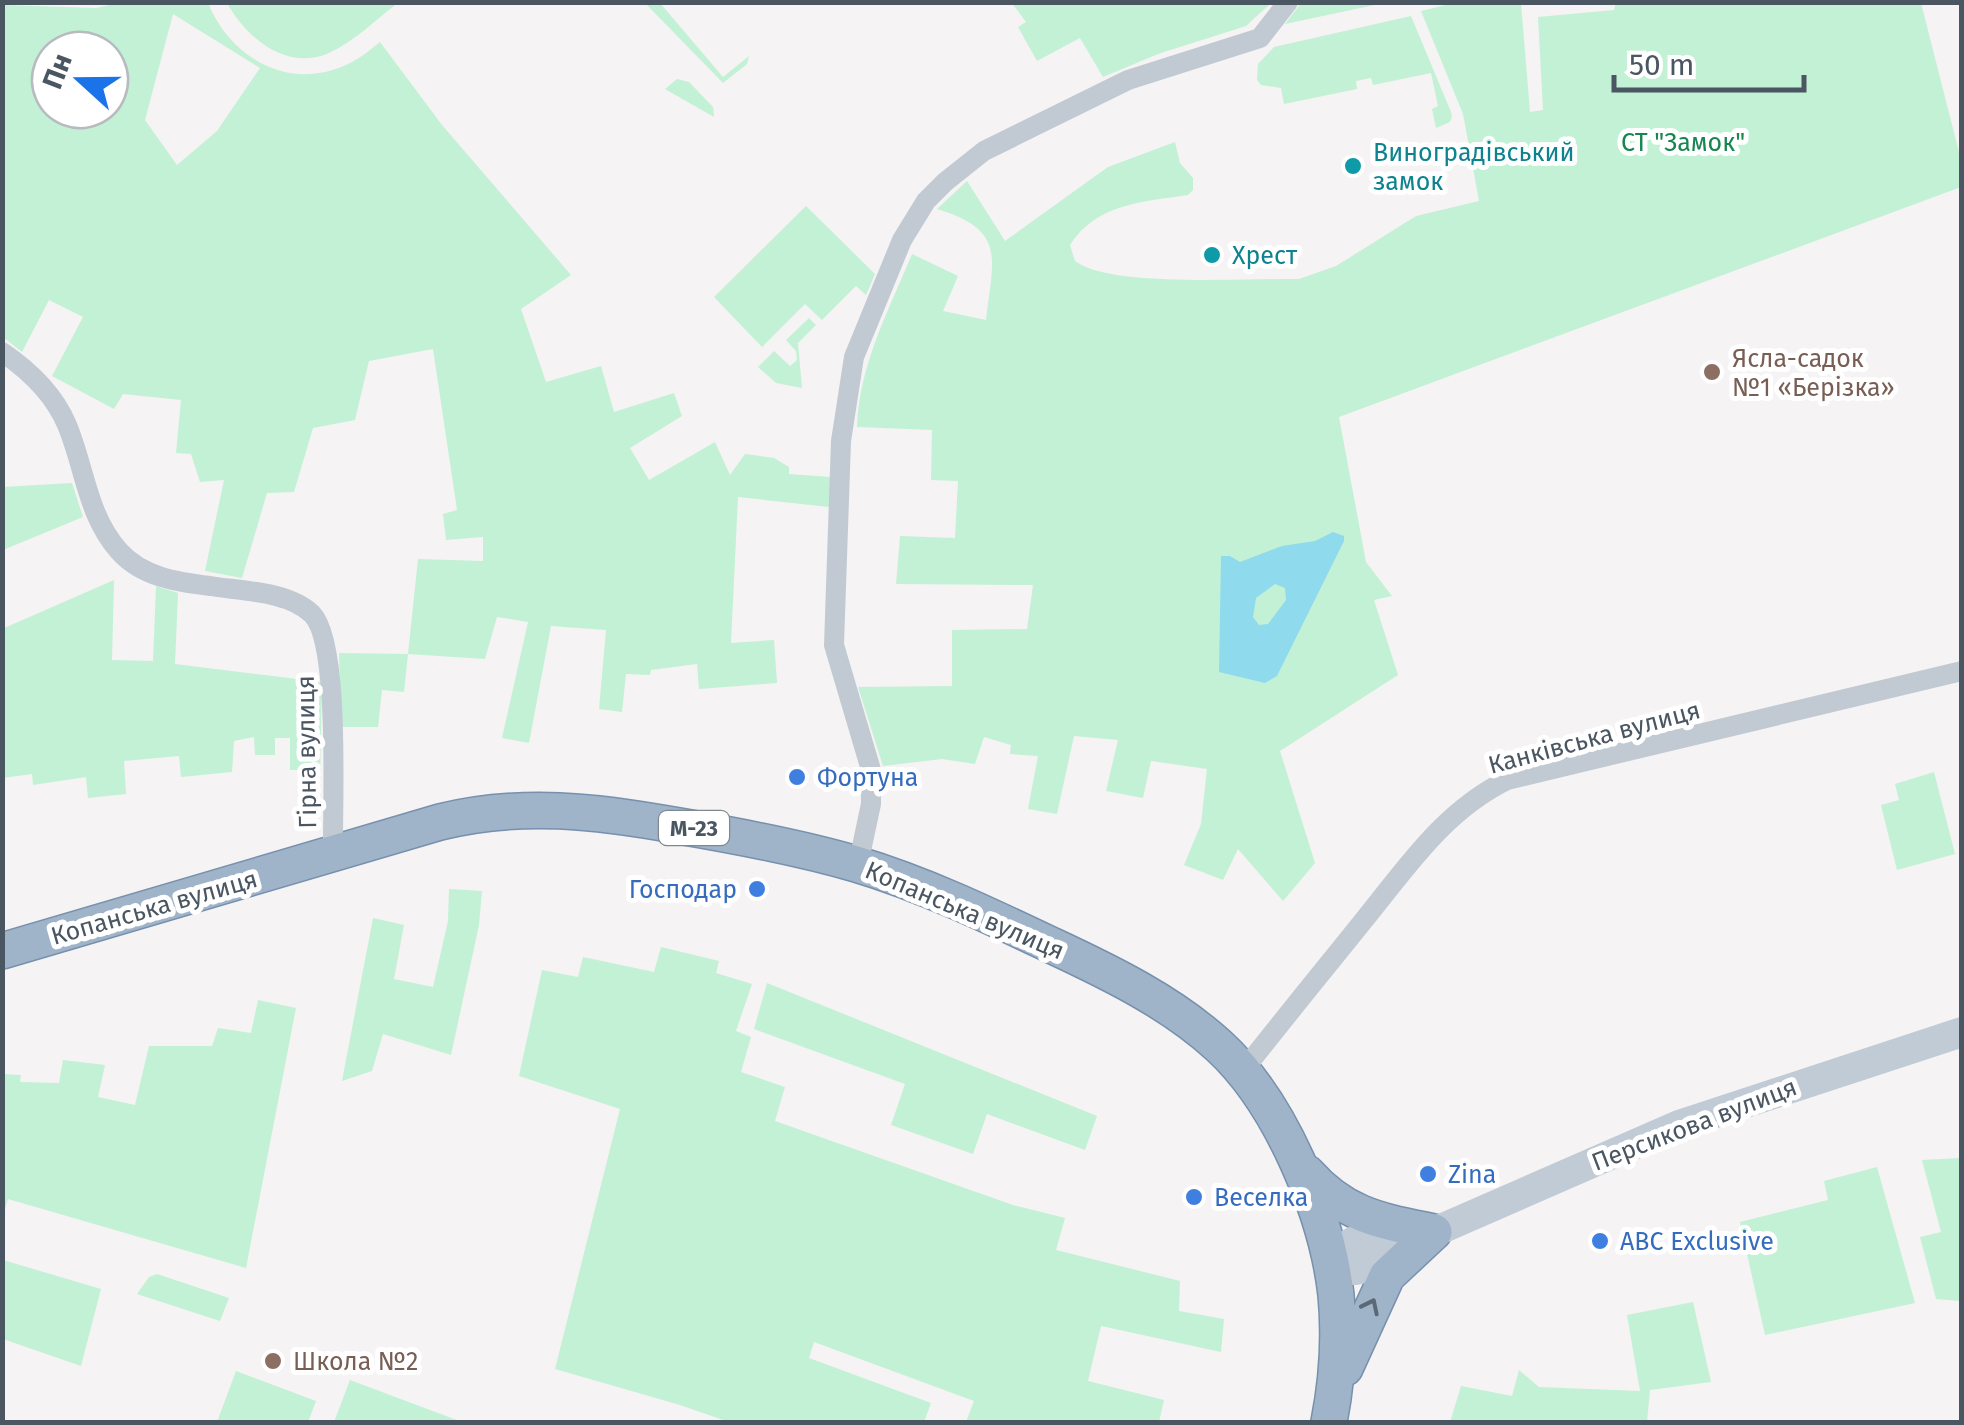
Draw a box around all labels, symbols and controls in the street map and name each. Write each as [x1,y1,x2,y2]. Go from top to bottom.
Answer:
north arrow [30,30,130,130]
scale bar [1614,30,1804,92]
text: 50 m [1629,47,1694,83]
text: Пн [35,49,79,93]
park label: СТ "Замок" [1621,128,1745,158]
place label: Виноградівський замок [1373,138,1574,197]
marker: Виноградівський замок [1342,155,1364,177]
place label: Хрест [1232,241,1298,271]
marker: Хрест [1201,244,1223,266]
place label: Ясла-садок №1 «Берізка» [1732,344,1895,403]
marker: Ясла-садок №1 «Берізка» [1701,361,1723,383]
street label: Гірна вулиця [291,675,323,829]
street label: Канківська вулиця [1485,695,1704,781]
place label: Фортуна [817,763,918,793]
marker: Фортуна [786,766,808,788]
road number: М-23 [659,811,729,845]
street label: Копанська вулиця [861,855,1069,966]
street label: Копанська вулиця [48,864,261,952]
place label: Господар [629,875,737,905]
marker: Господар [746,878,768,900]
street label: Персикова вулиця [1588,1072,1801,1178]
place label: Zina [1448,1160,1496,1190]
marker: Zina [1417,1163,1439,1185]
place label: Веселка [1214,1183,1308,1213]
marker: Веселка [1183,1186,1205,1208]
place label: ABC Exclusive [1620,1227,1774,1257]
marker: ABC Exclusive [1589,1230,1611,1252]
one-way arrow [1359,1299,1378,1317]
place label: Школа №2 [293,1347,418,1377]
marker: Школа №2 [262,1350,284,1372]

